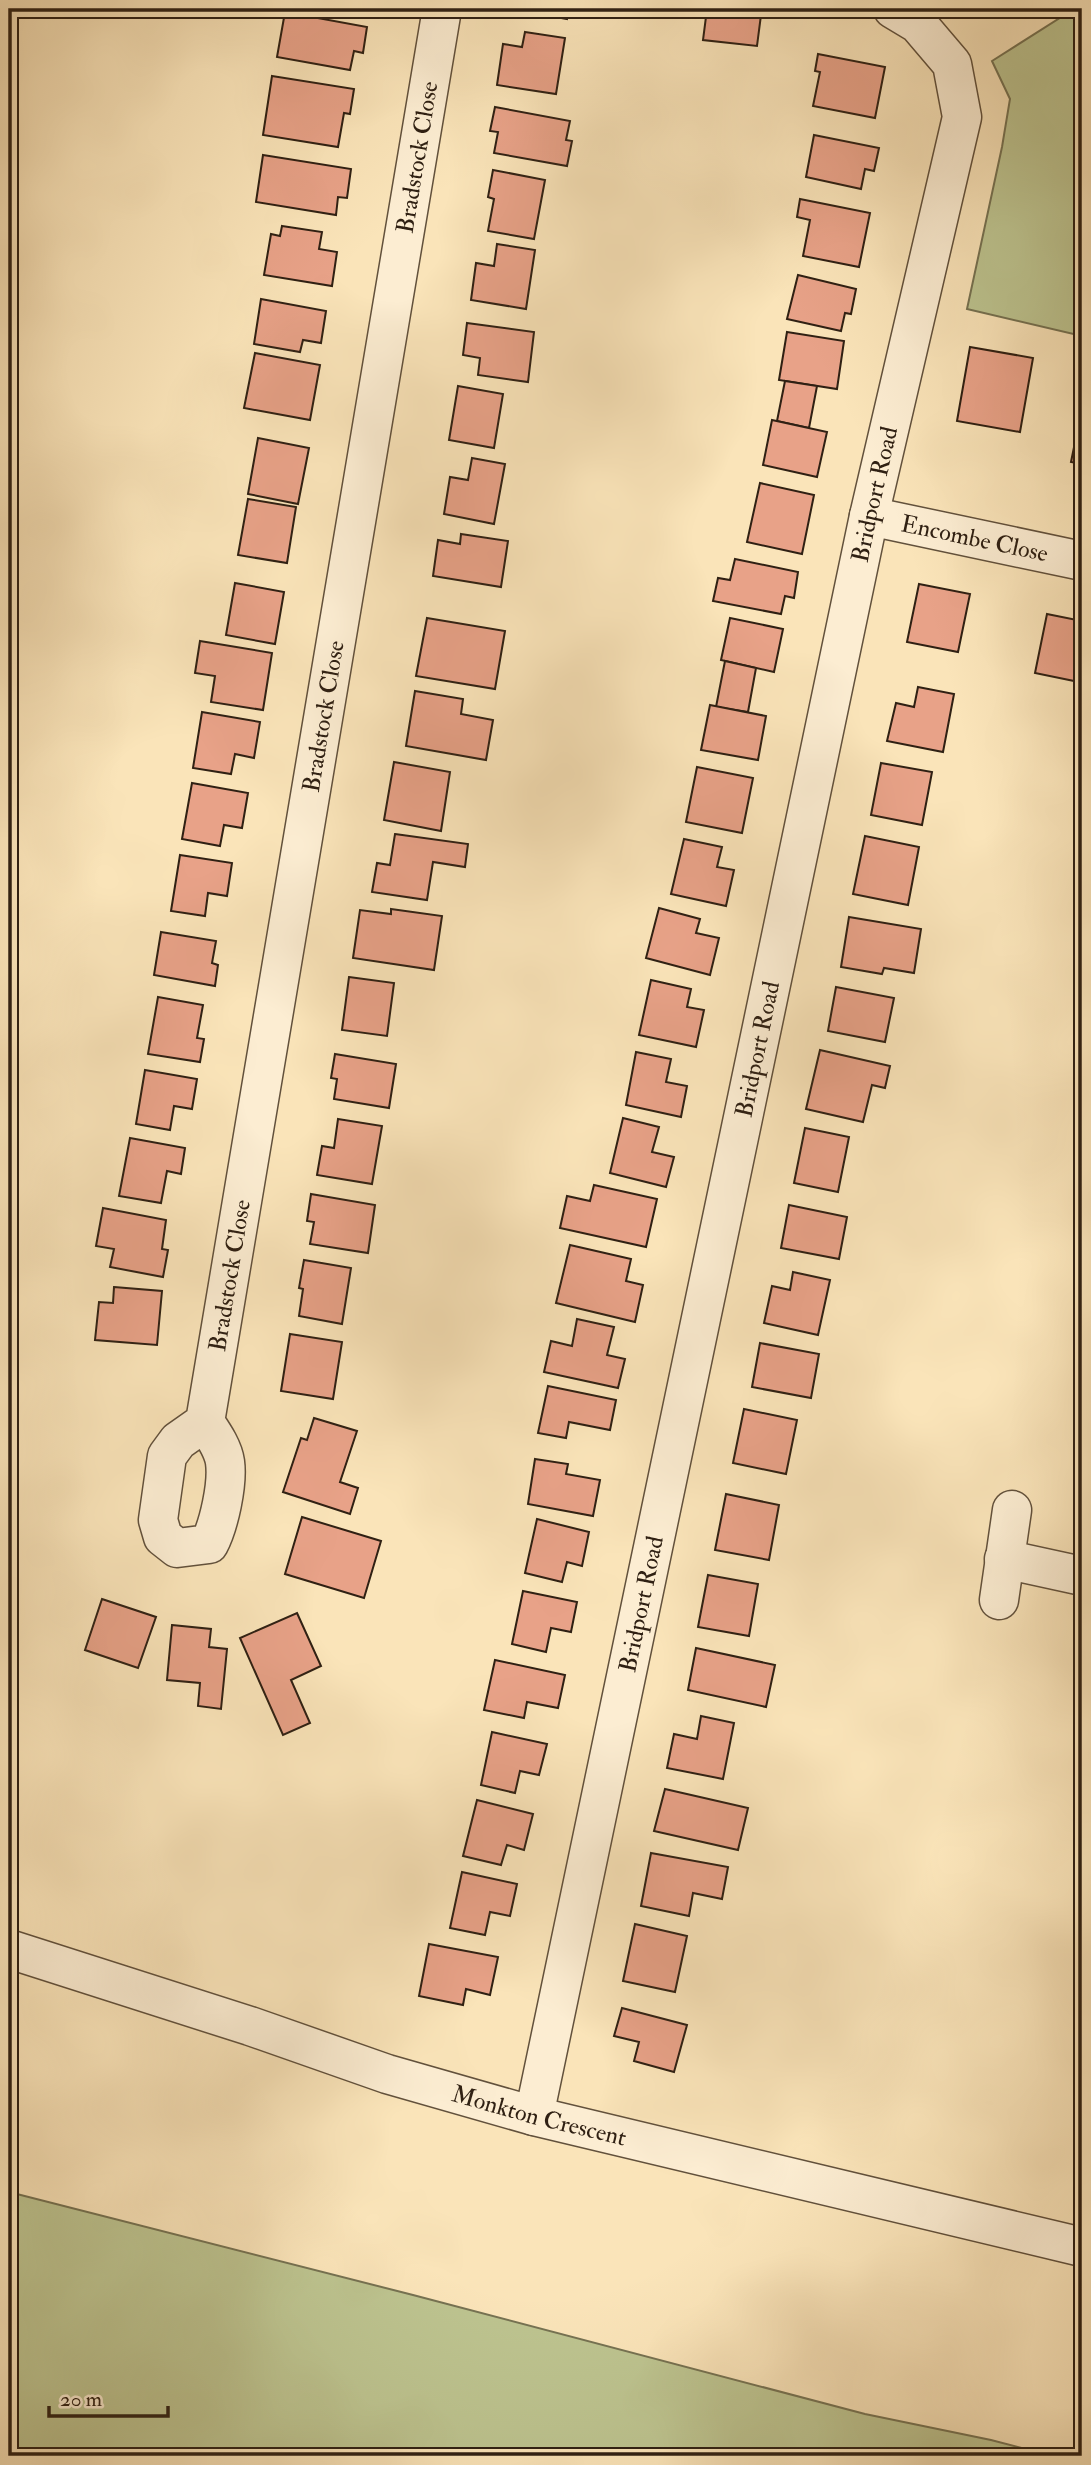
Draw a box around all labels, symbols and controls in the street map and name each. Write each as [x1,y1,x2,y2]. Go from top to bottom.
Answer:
street label: Bradstock Close [390,79,446,235]
street label: Bridport Road [845,423,905,565]
street label: Encombe Close [898,508,1051,569]
street label: Bradstock Close [296,638,352,795]
street label: Bridport Road [729,978,787,1120]
street label: Bradstock Close [202,1197,258,1354]
street label: Bridport Road [612,1533,671,1675]
street label: Monkton Crescent [448,2078,630,2154]
scale bar [49,2374,168,2418]
text: 20 m [60,2386,102,2413]

